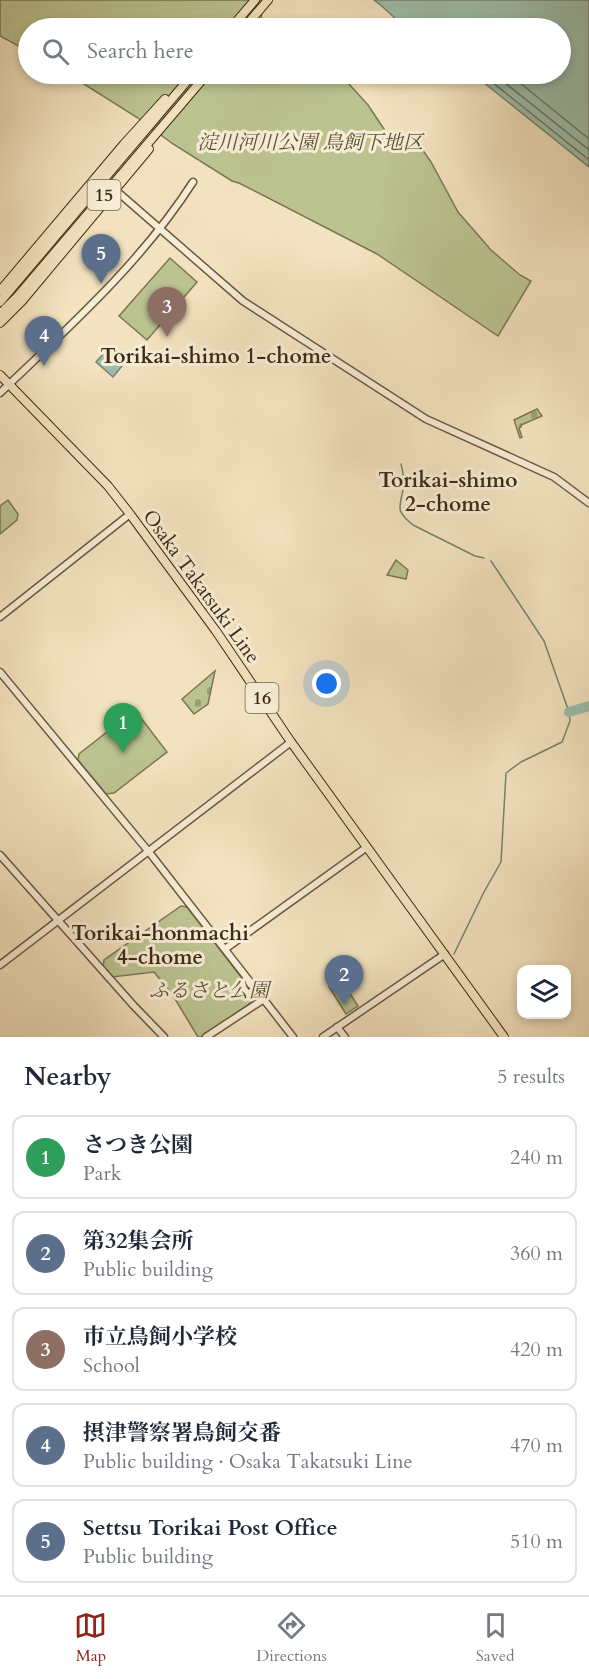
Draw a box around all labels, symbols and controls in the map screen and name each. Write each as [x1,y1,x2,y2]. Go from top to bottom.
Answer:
search box [18,18,571,84]
icon: search [39,35,72,68]
text: Search here [87,36,194,66]
park label: 淀川河川公園 鳥飼下地区 [197,129,425,156]
road number: 15 [88,180,120,210]
pin: 5 [82,234,120,284]
pin: 3 [148,288,186,337]
pin: 4 [24,316,63,366]
district label: Torikai-shimo 1-chome [101,342,331,371]
district label: Torikai-shimo 2-chome [378,466,518,519]
street label: Osaka Takatsuki Line [137,504,267,669]
your location [312,669,341,698]
road number: 16 [246,683,278,713]
pin: 1 [104,704,142,753]
district label: Torikai-honmachi 4-chome [71,919,249,972]
pin: 2 [324,956,364,1005]
map controls [517,965,571,1019]
button: layers [517,965,571,1019]
park label: ふるさと公園 [149,977,272,1004]
text: Nearby [24,1059,112,1094]
text: 5 results [497,1063,565,1090]
text: さつき公園 [83,1130,193,1160]
text: 1 [40,1144,51,1171]
text: 240 m [510,1144,563,1171]
text: Park [83,1160,121,1187]
text: 第32集会所 [83,1226,194,1256]
text: 2 [40,1240,51,1267]
text: 360 m [510,1240,563,1267]
text: Public building [83,1256,213,1283]
text: 市立鳥飼小学校 [83,1322,237,1352]
text: 3 [40,1336,51,1363]
text: 420 m [510,1336,563,1363]
text: School [83,1352,140,1379]
text: 摂津警察署鳥飼交番 [83,1418,281,1448]
text: 4 [40,1432,51,1459]
text: 470 m [510,1432,563,1459]
text: Public building · Osaka Takatsuki Line [83,1448,413,1475]
text: Settsu Torikai Post Office [83,1513,338,1543]
text: 5 [40,1528,51,1555]
text: 510 m [510,1528,563,1555]
text: Public building [83,1543,213,1570]
tab: Map [74,1609,107,1667]
tab: Directions [256,1609,327,1667]
tab: Saved [476,1609,515,1667]

